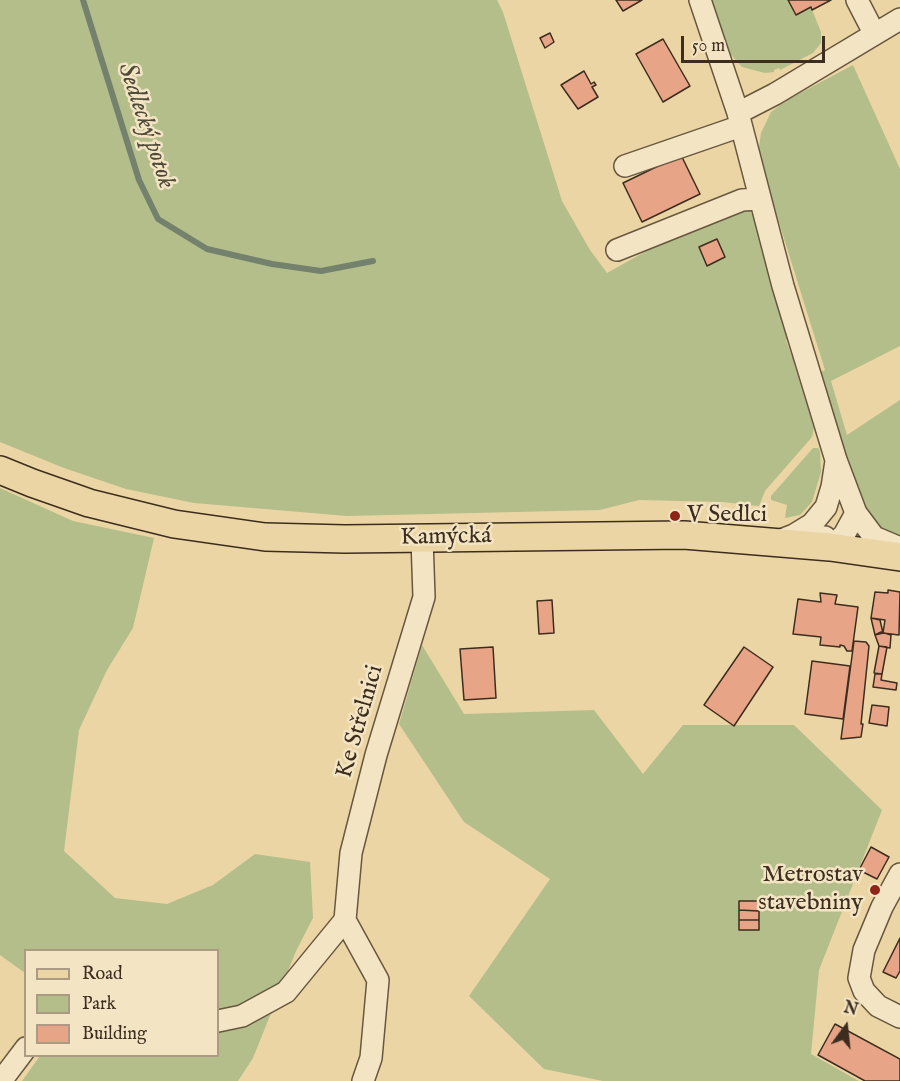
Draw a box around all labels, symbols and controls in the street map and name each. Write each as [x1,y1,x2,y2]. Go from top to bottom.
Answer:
scale bar [684,24,828,62]
text: 50 m [692,35,725,58]
water label: Sedlecký potok [109,59,181,193]
place label: V Sedlci [687,502,767,530]
marker: V Sedlci [668,509,682,523]
street label: Kamýcká [400,523,492,553]
street label: Ke Střelnici [331,662,391,782]
place label: Metrostav stavebniny [758,862,863,918]
marker: Metrostav stavebniny [868,883,882,897]
legend [24,949,219,1057]
text: Road [82,963,123,986]
text: Park [82,993,116,1016]
north arrow [816,997,876,1057]
text: N [841,998,860,1021]
text: Building [82,1023,147,1046]

